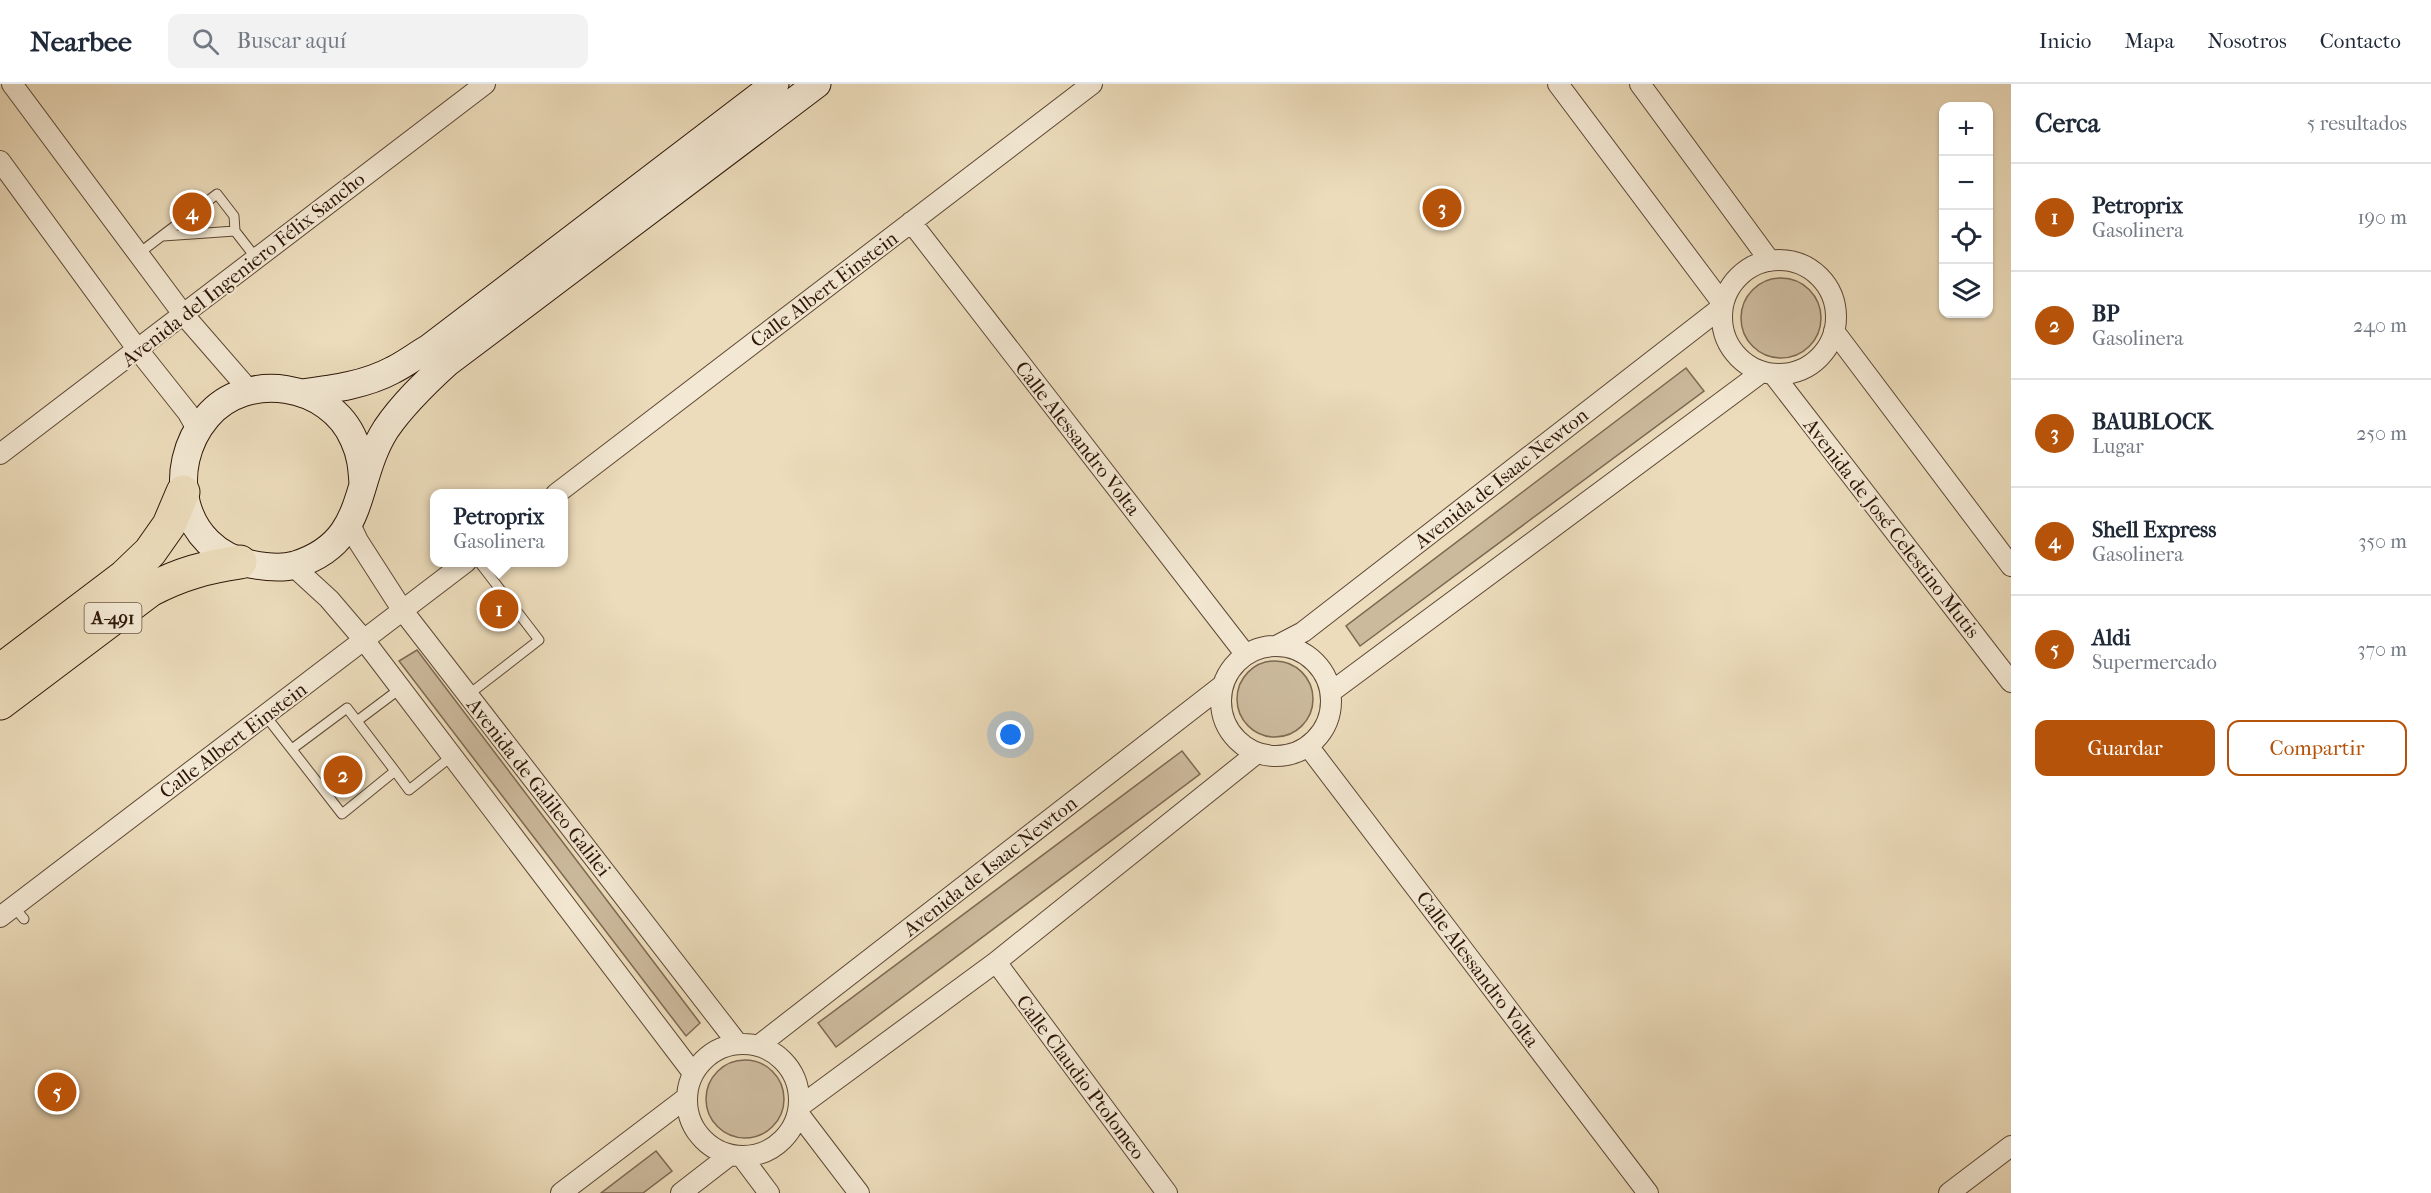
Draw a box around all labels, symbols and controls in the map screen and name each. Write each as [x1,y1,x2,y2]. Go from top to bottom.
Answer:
search box [168,14,588,68]
text: Nearbee [30,25,132,58]
icon: search [189,25,222,58]
text: Buscar aquí [237,28,346,54]
text: Inicio [2039,29,2091,53]
text: Mapa [2124,29,2174,53]
text: Nosotros [2207,29,2287,53]
text: Contacto [2320,29,2401,53]
map controls [1939,102,1993,318]
button: + [1939,102,1993,156]
text: Cerca [2035,108,2100,139]
text: 5 resultados [2307,112,2407,135]
button: − [1939,156,1993,210]
street label: Avenida del Ingeniero Félix Sancho [116,167,369,372]
pin: 3 [1422,186,1462,230]
pin: 4 [172,190,212,234]
text: Petroprix [2092,193,2183,219]
text: 1 [2051,206,2058,229]
text: 190 m [2357,206,2407,229]
button: locate [1939,210,1993,264]
text: Gasolinera [2092,219,2183,242]
street label: Calle Albert Einstein [746,226,903,352]
button: layers [1939,264,1993,318]
text: BP [2092,301,2119,327]
text: 2 [2049,314,2060,337]
text: 240 m [2353,314,2407,337]
text: Gasolinera [2092,327,2183,350]
street label: Calle Alessandro Volta [1010,357,1145,520]
street label: Avenida de Isaac Newton [1409,403,1593,554]
text: BAUBLOCK [2092,409,2213,435]
street label: Avenida de José Celestino Mutis [1798,413,1985,643]
text: 3 [2050,422,2059,445]
text: 250 m [2356,422,2407,445]
text: Lugar [2092,435,2144,458]
popup [430,489,568,567]
text: Petroprix [453,504,544,530]
text: Shell Express [2092,517,2216,543]
text: Gasolinera [453,530,545,553]
text: 4 [2049,530,2060,553]
text: 350 m [2358,530,2407,553]
text: Gasolinera [2092,543,2183,566]
pin: 1 [480,586,518,632]
road number: A-491 [84,603,142,633]
text: Aldi [2092,625,2131,651]
text: 5 [2050,638,2059,661]
text: 370 m [2357,638,2407,661]
text: Supermercado [2092,651,2217,674]
street label: Calle Albert Einstein [155,677,312,803]
street label: Avenida de Galileo Galilei [461,693,615,881]
your location [996,720,1025,749]
button: Guardar [2035,720,2215,776]
button: Compartir [2227,720,2407,776]
pin: 2 [324,752,362,798]
street label: Avenida de Isaac Newton [898,791,1082,942]
street label: Calle Alessandro Volta [1412,887,1544,1052]
street label: Calle Claudio Ptolomeo [1011,991,1150,1164]
pin: 5 [38,1070,76,1114]

